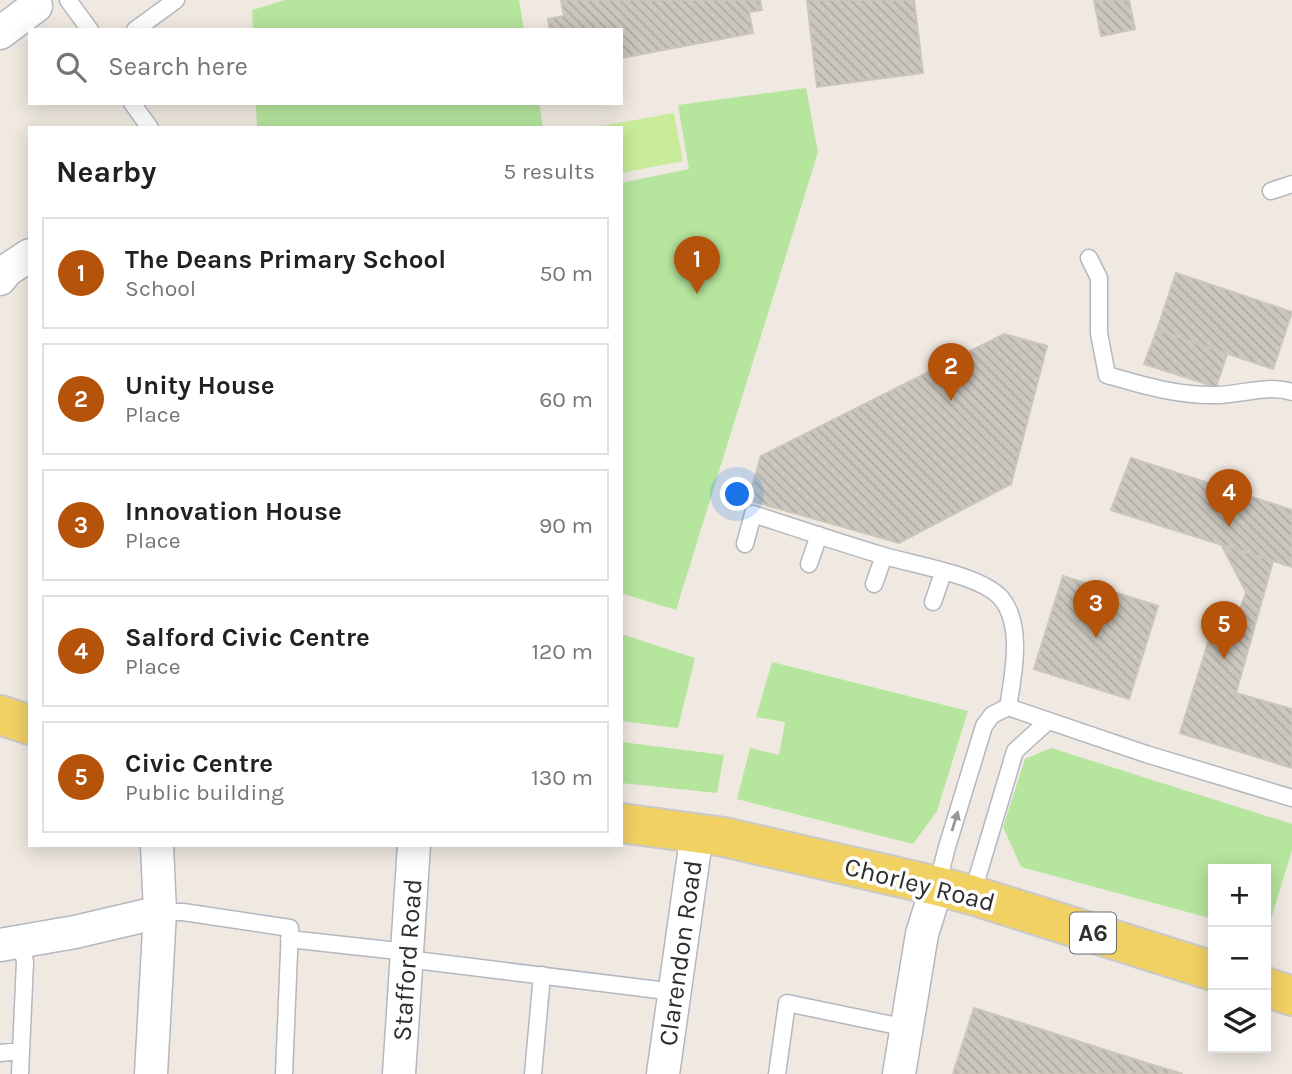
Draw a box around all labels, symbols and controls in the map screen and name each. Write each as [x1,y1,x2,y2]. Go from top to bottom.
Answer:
search box [28,28,623,105]
icon: search [52,48,90,86]
text: Search here [108,51,248,82]
text: Nearby [56,154,156,190]
text: 5 results [503,158,595,185]
pin: 1 [674,236,720,294]
text: The Deans Primary School [125,244,446,275]
text: 1 [77,260,85,287]
text: 50 m [539,260,593,287]
text: School [125,275,196,302]
pin: 2 [928,343,974,401]
text: Unity House [125,370,274,401]
text: 2 [74,386,88,413]
text: 60 m [539,386,593,413]
text: Place [125,401,181,428]
pin: 4 [1206,469,1252,527]
your location [720,477,754,511]
text: Innovation House [125,496,342,527]
text: 3 [74,512,88,539]
text: 90 m [539,512,593,539]
text: Place [125,527,181,554]
pin: 3 [1073,580,1119,638]
pin: 5 [1201,601,1247,659]
text: Salford Civic Centre [125,622,370,653]
text: 4 [74,638,88,665]
text: 120 m [531,638,593,665]
text: Place [125,653,181,680]
text: Civic Centre [125,748,273,779]
text: 5 [74,764,88,791]
text: 130 m [531,764,593,791]
text: Public building [125,779,284,806]
one-way arrow [950,810,960,831]
street label: Chorley Road [841,851,998,918]
street label: Clarendon Road [652,858,709,1048]
map controls [1208,864,1271,1053]
button: + [1208,864,1271,927]
street label: Stafford Road [386,878,429,1042]
road number: A6 [1070,912,1116,953]
button: − [1208,927,1271,990]
button: layers [1208,990,1271,1053]

